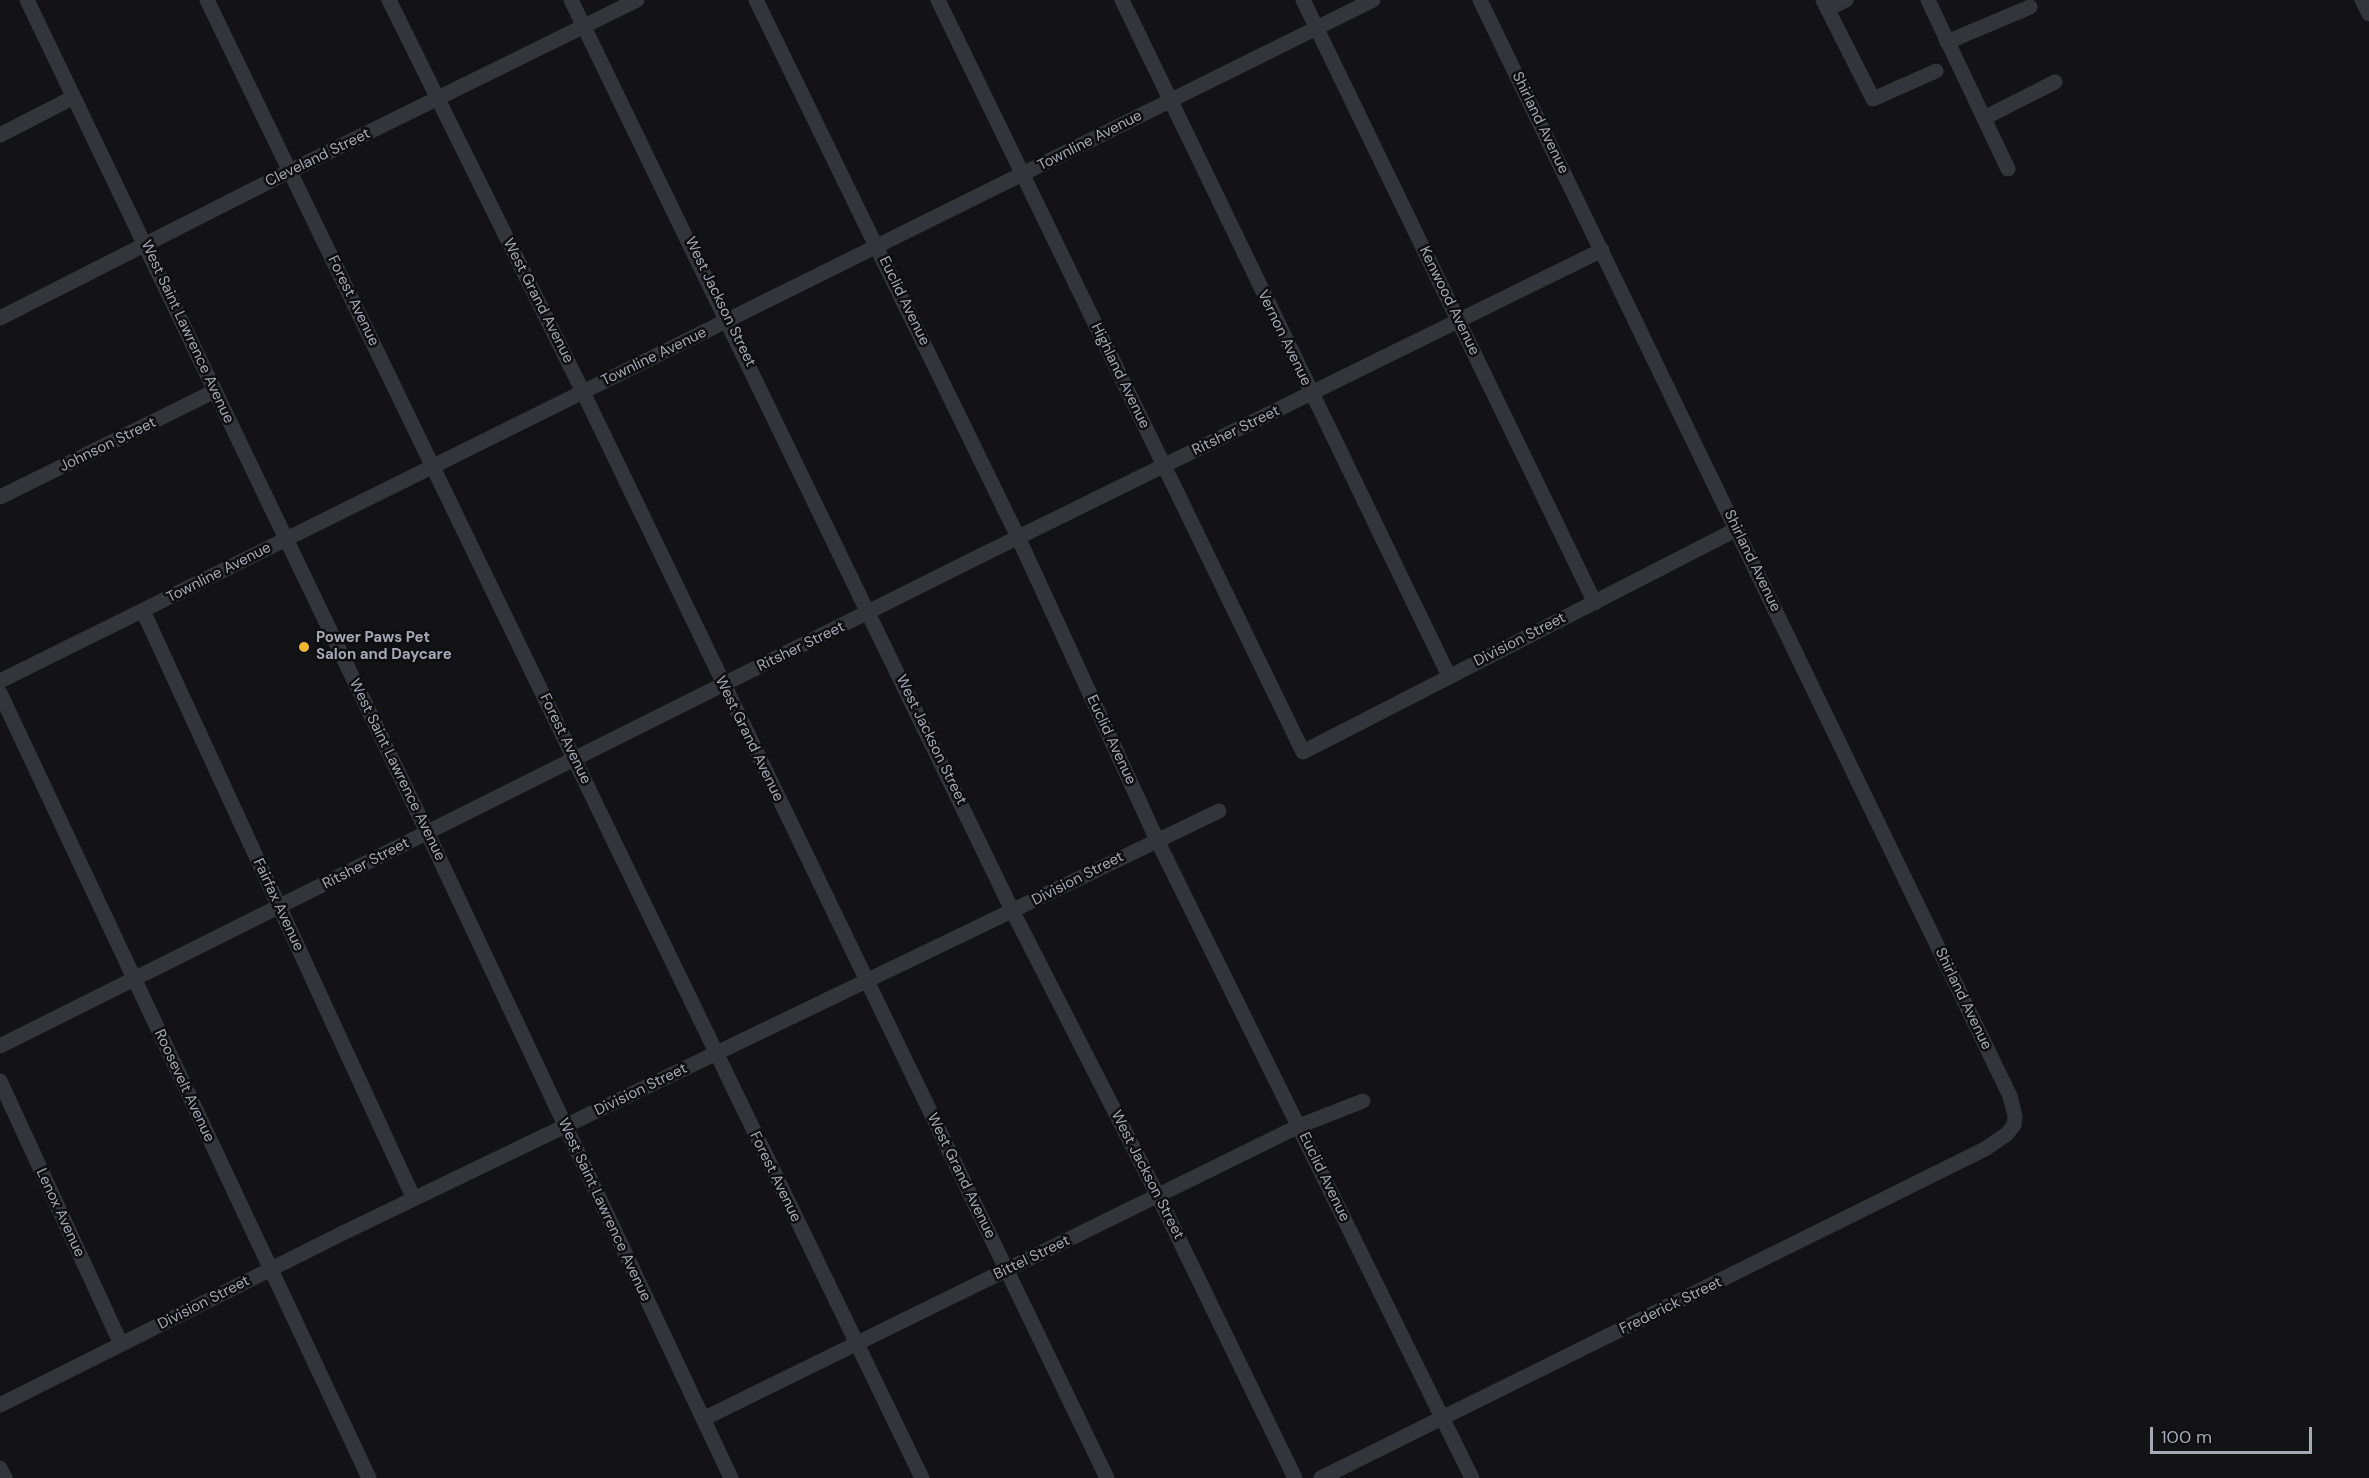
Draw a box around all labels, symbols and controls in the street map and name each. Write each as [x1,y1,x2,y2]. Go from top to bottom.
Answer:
street label: Shirland Avenue [1508,69,1572,177]
street label: Townline Avenue [1035,107,1145,175]
street label: Cleveland Street [263,125,373,191]
street label: West Jackson Street [681,234,759,370]
street label: West Grand Avenue [499,236,577,366]
street label: West Saint Lawrence Avenue [137,238,237,426]
street label: Kenwood Avenue [1415,244,1483,358]
street label: Forest Avenue [323,253,383,349]
street label: Euclid Avenue [875,253,933,349]
street label: Vernon Avenue [1253,287,1315,389]
street label: Highland Avenue [1087,320,1153,432]
street label: Townline Avenue [598,324,710,390]
street label: Ritsher Street [1189,402,1283,460]
street label: Johnson Street [57,414,159,476]
street label: Shirland Avenue [1720,507,1784,615]
street label: Townline Avenue [164,539,274,607]
street label: Division Street [1471,609,1569,671]
street label: Ritsher Street [754,618,848,676]
place label: Power Paws Pet Salon and Daycare [316,629,452,664]
marker: Power Paws Pet Salon and Daycare [297,640,311,654]
street label: West Jackson Street [892,672,970,808]
street label: West Grand Avenue [711,673,787,805]
street label: West Saint Lawrence Avenue [345,676,449,864]
street label: Forest Avenue [535,691,595,787]
street label: Euclid Avenue [1082,692,1140,788]
street label: Ritsher Street [320,834,412,894]
street label: Division Street [1029,848,1127,910]
street label: Fairfax Avenue [249,856,307,954]
street label: Shirland Avenue [1931,945,1995,1053]
street label: Roosevelt Avenue [150,1027,218,1145]
street label: Division Street [592,1060,690,1120]
street label: West Jackson Street [1107,1108,1187,1242]
street label: West Grand Avenue [923,1110,999,1242]
street label: West Saint Lawrence Avenue [554,1116,654,1304]
street label: Forest Avenue [745,1129,805,1225]
street label: Euclid Avenue [1295,1129,1353,1225]
street label: Lenox Avenue [32,1166,88,1260]
street label: Bittel Street [991,1232,1073,1284]
street label: Division Street [155,1272,253,1334]
street label: Frederick Street [1617,1273,1725,1339]
scale bar [2153,1415,2315,1453]
text: 100 m [2161,1425,2212,1449]

